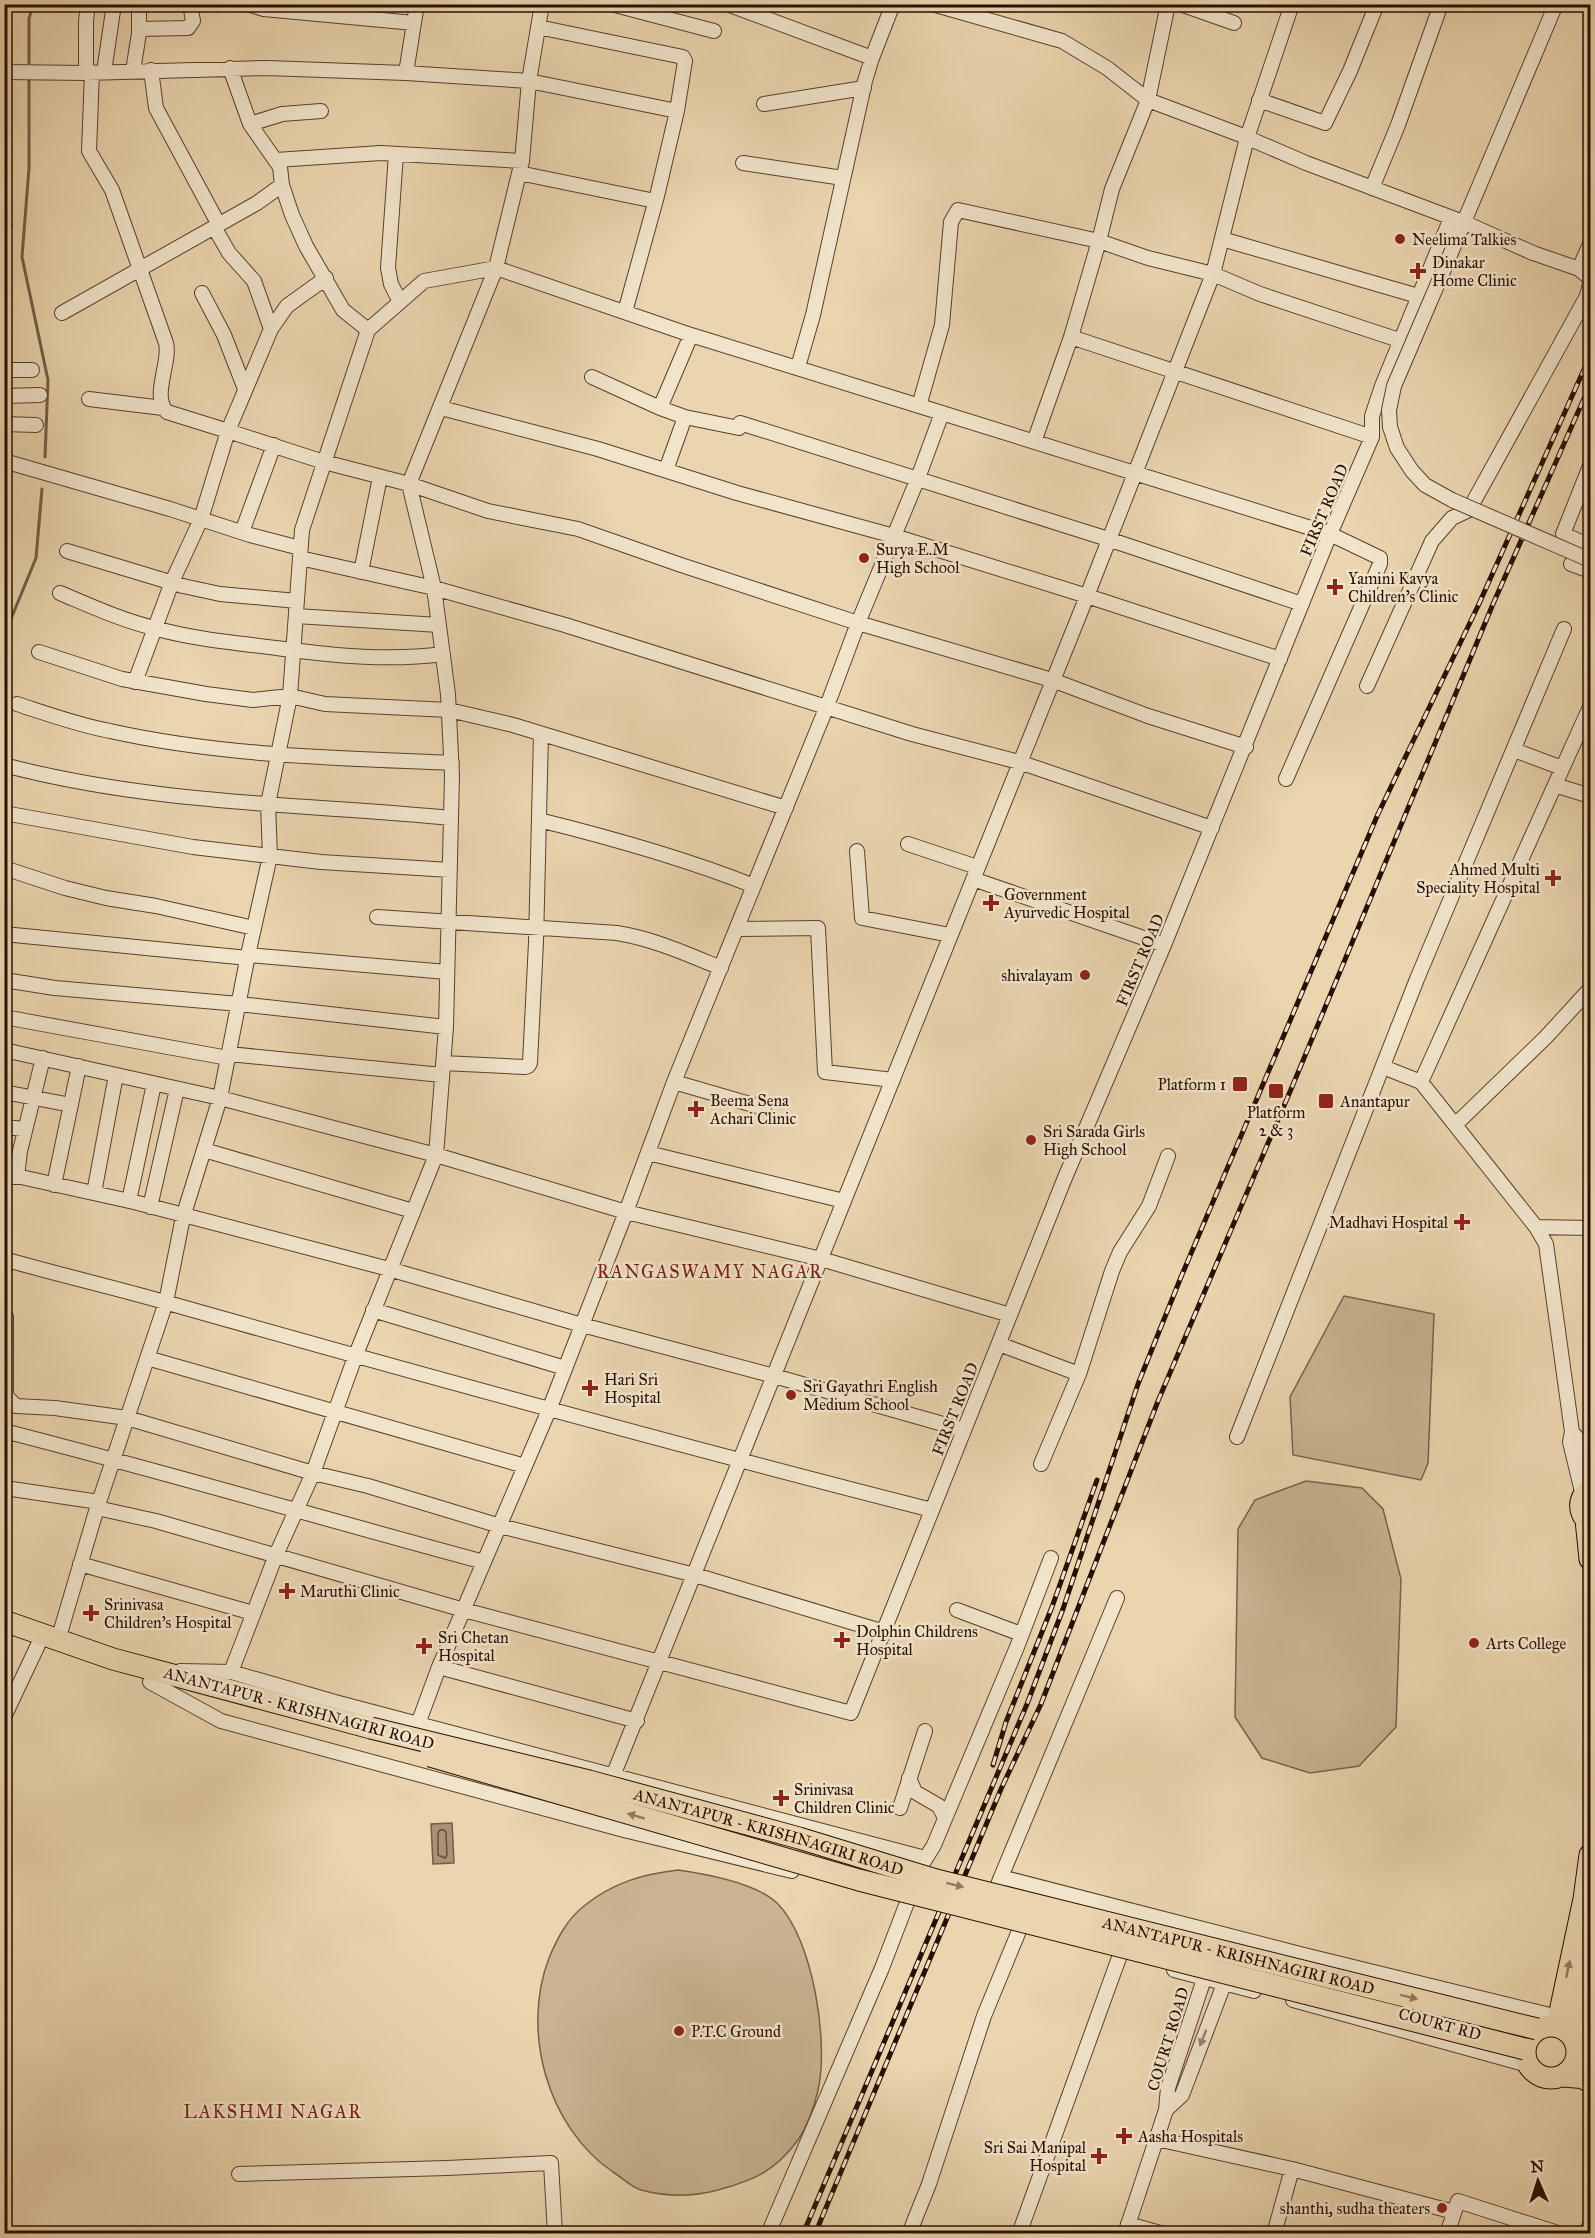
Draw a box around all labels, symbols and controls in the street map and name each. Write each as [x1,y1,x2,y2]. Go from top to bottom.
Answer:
place label: Neelima Talkies [1412,230,1517,249]
marker: Neelima Talkies [1393,232,1407,246]
place label: Dinakar Home Clinic [1432,253,1517,290]
marker: Dinakar Home Clinic [1409,262,1427,280]
street label: FIRST ROAD [1296,461,1352,559]
place label: Surya E.M High School [876,540,960,578]
marker: Surya E.M High School [857,551,871,565]
place label: Yamini Kavya Children's Clinic [1348,569,1458,606]
marker: Yamini Kavya Children's Clinic [1326,578,1344,596]
place label: Ahmed Multi Speciality Hospital [1416,860,1541,897]
marker: Ahmed Multi Speciality Hospital [1544,869,1562,887]
place label: Government Ayurvedic Hospital [1003,885,1131,922]
marker: Government Ayurvedic Hospital [982,894,1000,912]
street label: FIRST ROAD [1112,911,1168,1009]
place label: shivalayam [1001,966,1074,985]
marker: shivalayam [1078,968,1092,982]
place label: Platform 1 [1157,1075,1226,1094]
marker: Platform 1 [1231,1075,1249,1093]
marker: Platform 2 & 3 [1267,1082,1285,1100]
place label: Beema Sena Achari Clinic [709,1091,797,1128]
marker: Anantapur [1317,1092,1335,1110]
place label: Anantapur [1339,1092,1410,1111]
marker: Beema Sena Achari Clinic [687,1100,705,1118]
place label: Platform 2 & 3 [1247,1103,1306,1140]
place label: Sri Sarada Girls High School [1043,1122,1145,1160]
marker: Sri Sarada Girls High School [1024,1133,1038,1147]
place label: Madhavi Hospital [1329,1213,1449,1232]
marker: Madhavi Hospital [1453,1213,1471,1231]
district label: RANGASWAMY NAGAR [597,1261,823,1283]
street label: FIRST ROAD [928,1360,982,1458]
place label: Hari Sri Hospital [604,1370,661,1407]
place label: Sri Gayathri English Medium School [803,1377,938,1414]
marker: Hari Sri Hospital [581,1379,599,1397]
marker: Sri Gayathri English Medium School [784,1388,798,1402]
marker: Maruthi Clinic [278,1582,296,1600]
place label: Maruthi Clinic [300,1582,400,1601]
place label: Srinivasa Children's Hospital [104,1595,232,1632]
marker: Srinivasa Children's Hospital [82,1604,100,1622]
place label: Dolphin Childrens Hospital [856,1622,978,1659]
place label: Sri Chetan Hospital [438,1628,509,1665]
marker: Dolphin Childrens Hospital [833,1631,851,1649]
place label: Arts College [1485,1634,1566,1654]
marker: Arts College [1467,1636,1481,1650]
marker: Sri Chetan Hospital [415,1637,433,1655]
street label: ANANTAPUR - KRISHNAGIRI ROAD [161,1662,436,1753]
place label: Srinivasa Children Clinic [794,1780,895,1817]
street label: ANANTAPUR - KRISHNAGIRI ROAD [631,1784,906,1879]
marker: Srinivasa Children Clinic [772,1789,790,1807]
one-way arrow [626,1811,644,1820]
one-way arrow [945,1880,964,1890]
street label: ANANTAPUR - KRISHNAGIRI ROAD [1100,1912,1377,1998]
one-way arrow [1564,1959,1573,1978]
street label: COURT ROAD [1143,1985,1193,2093]
one-way arrow [1400,1993,1418,2003]
street label: COURT RD [1397,2004,1483,2044]
place label: P.T.C Ground [691,2022,781,2041]
marker: P.T.C Ground [672,2024,686,2038]
one-way arrow [1198,2030,1208,2048]
district label: LAKSHMI NAGAR [183,2101,363,2123]
marker: Aasha Hospitals [1115,2127,1133,2145]
place label: Aasha Hospitals [1137,2127,1243,2146]
place label: Sri Sai Manipal Hospital [984,2138,1087,2175]
marker: Sri Sai Manipal Hospital [1090,2147,1108,2165]
north arrow [1508,2151,1568,2211]
text: N [1530,2157,1545,2176]
place label: shanthi, sudha theaters [1280,2199,1430,2218]
marker: shanthi, sudha theaters [1435,2201,1449,2215]

